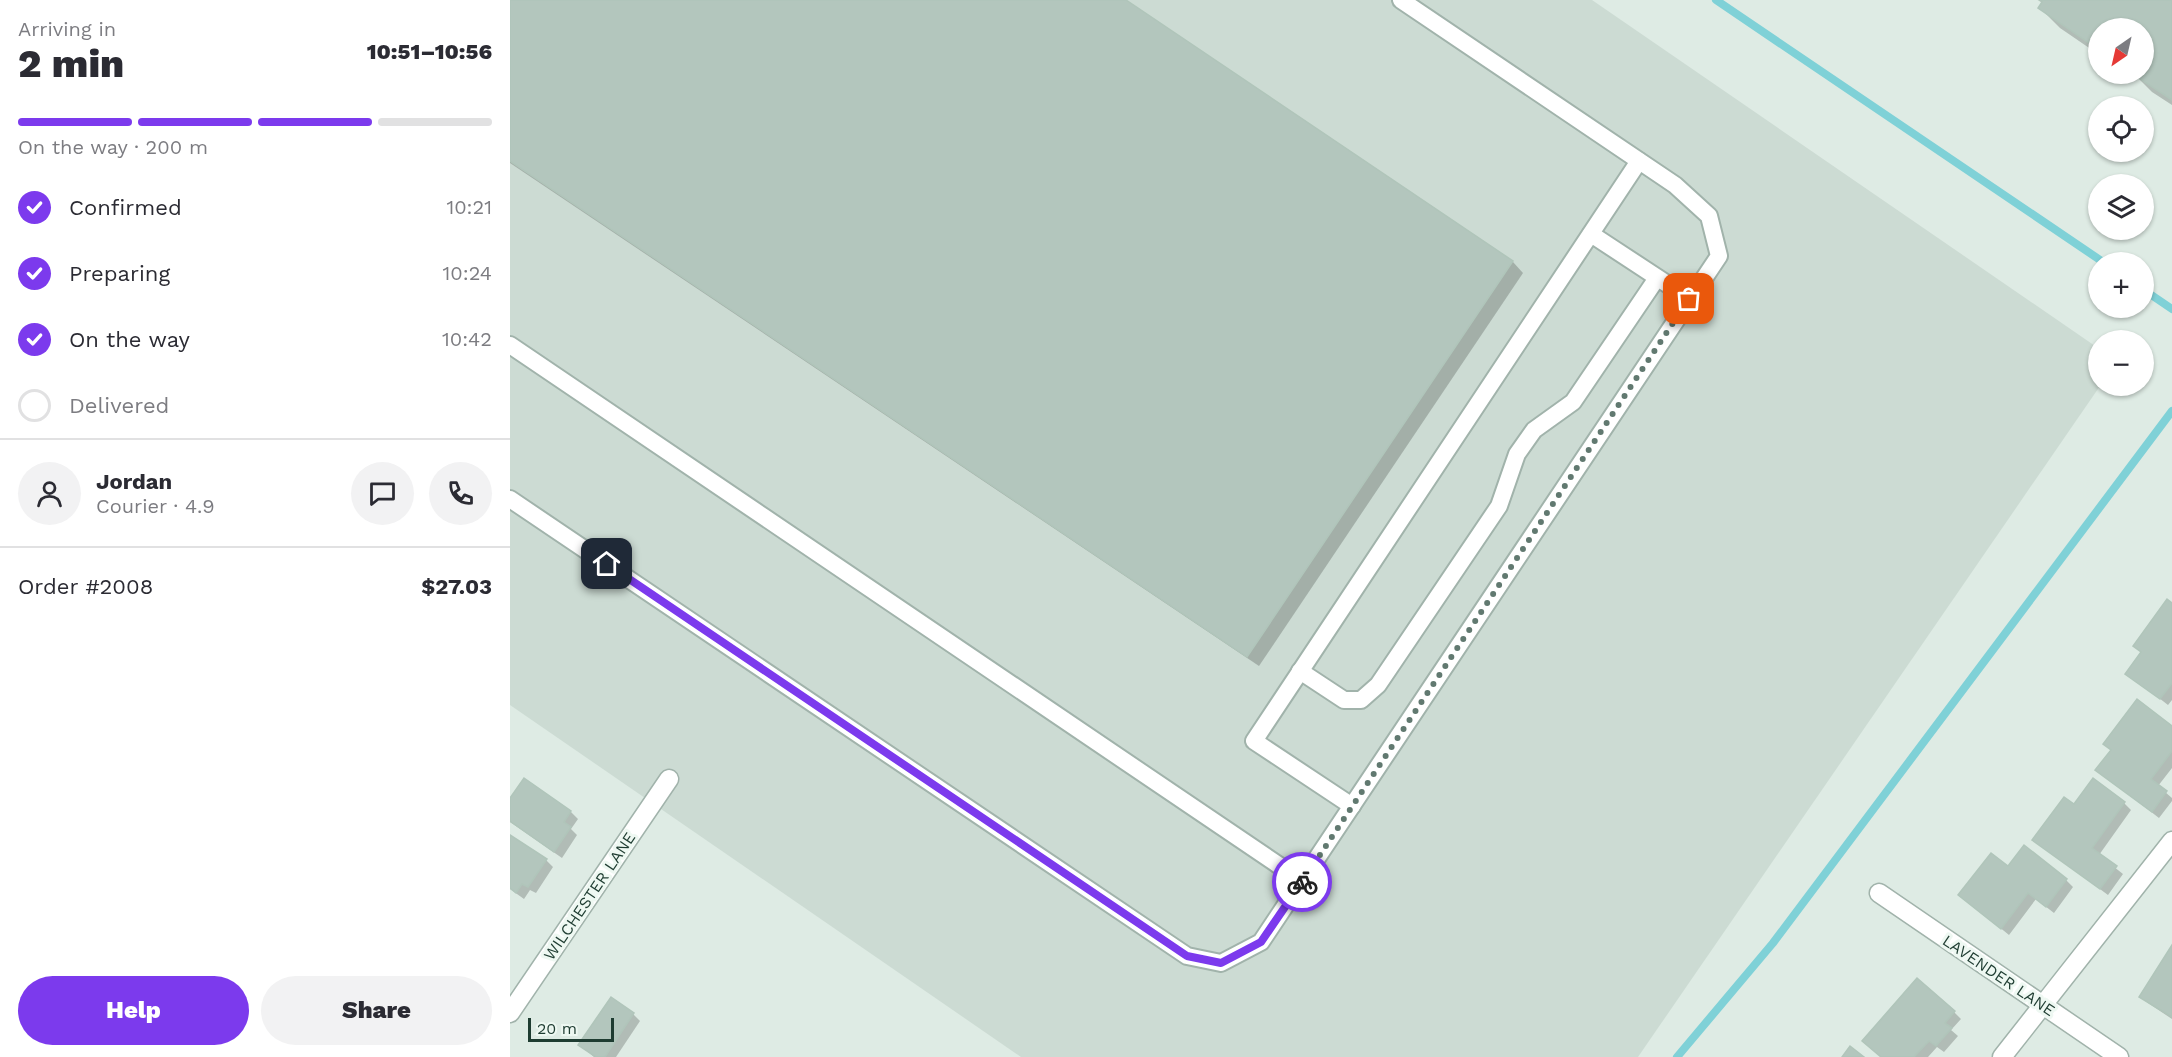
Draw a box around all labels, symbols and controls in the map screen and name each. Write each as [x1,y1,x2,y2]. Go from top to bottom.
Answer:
text: Arriving in [18,17,116,41]
north arrow [2088,18,2154,84]
map controls [2088,18,2154,396]
text: 10:51–10:56 [367,39,492,64]
text: 2 min [18,41,124,86]
button: locate [2088,96,2154,162]
text: On the way · 200 m [18,135,208,159]
button: layers [2088,174,2154,240]
icon: check [18,191,51,224]
text: Confirmed [69,195,182,220]
text: 10:21 [446,195,492,219]
button: + [2088,252,2154,318]
icon: check [18,257,51,290]
text: Preparing [69,261,170,286]
text: 10:24 [443,261,492,285]
pin [1663,273,1714,324]
icon: bag [1672,282,1705,315]
icon: check [18,323,51,356]
text: On the way [69,327,190,352]
text: 10:42 [442,327,492,351]
button: − [2088,330,2154,396]
text: Delivered [69,393,169,418]
button: person [18,462,81,525]
button: chat [351,462,414,525]
button: phone [429,462,492,525]
text: Jordan [96,469,172,494]
text: Courier · 4.9 [96,494,215,518]
pin [581,538,632,589]
icon: home [590,547,623,580]
text: Order #2008 [18,574,153,599]
text: $27.03 [421,574,492,599]
street label: WILCHESTER LANE [540,829,639,964]
courier [1272,852,1332,912]
icon: bike [1286,866,1319,899]
street label: LAVENDER LANE [1939,931,2059,1020]
button: Help [18,976,249,1045]
button: Share [261,976,492,1045]
scale bar [528,1015,614,1042]
text: 20 m [537,1019,577,1038]

